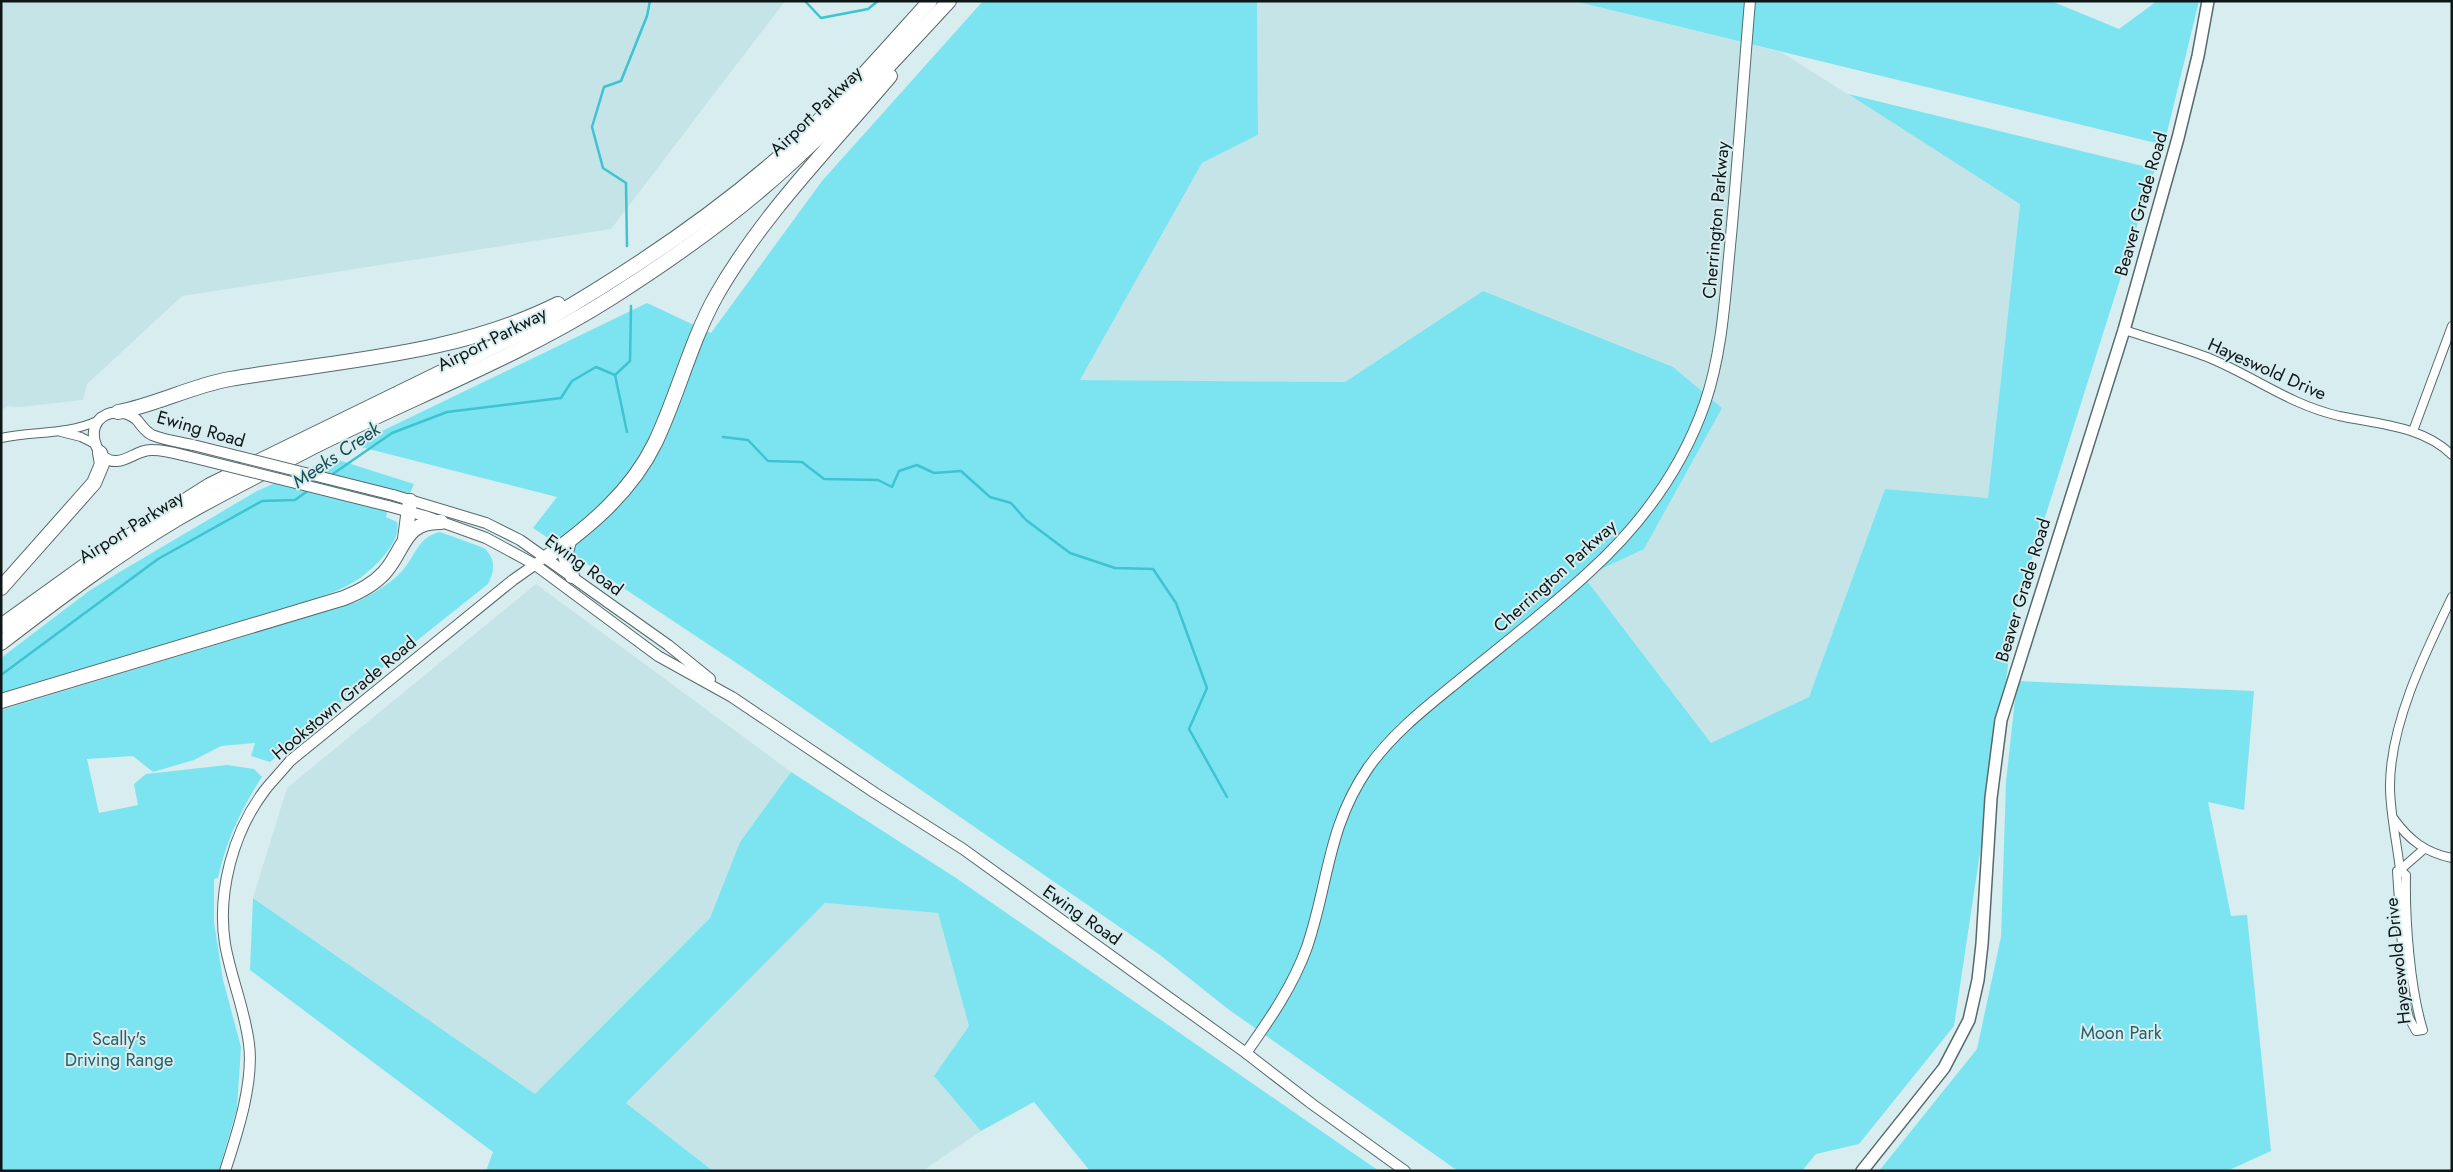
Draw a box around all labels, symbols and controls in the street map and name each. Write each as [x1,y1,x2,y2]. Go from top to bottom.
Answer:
street label: Airport Parkway [764,60,868,162]
street label: Beaver Grade Road [2108,129,2174,279]
street label: Cherrington Parkway [1696,140,1736,300]
street label: Airport Parkway [433,300,551,378]
street label: Hayeswold Drive [2204,331,2330,407]
street label: Ewing Road [154,404,248,454]
water label: Meeks Creek [287,415,386,494]
street label: Airport Parkway [73,484,189,570]
street label: Cherrington Parkway [1488,513,1622,638]
street label: Beaver Grade Road [1989,515,2057,665]
street label: Ewing Road [540,528,628,602]
street label: Hookstown Grade Road [266,630,422,766]
street label: Ewing Road [1037,878,1127,952]
street label: Hayeswold Drive [2378,896,2418,1026]
park label: Moon Park [2080,1020,2162,1046]
park label: Scally's Driving Range [65,1026,173,1073]

